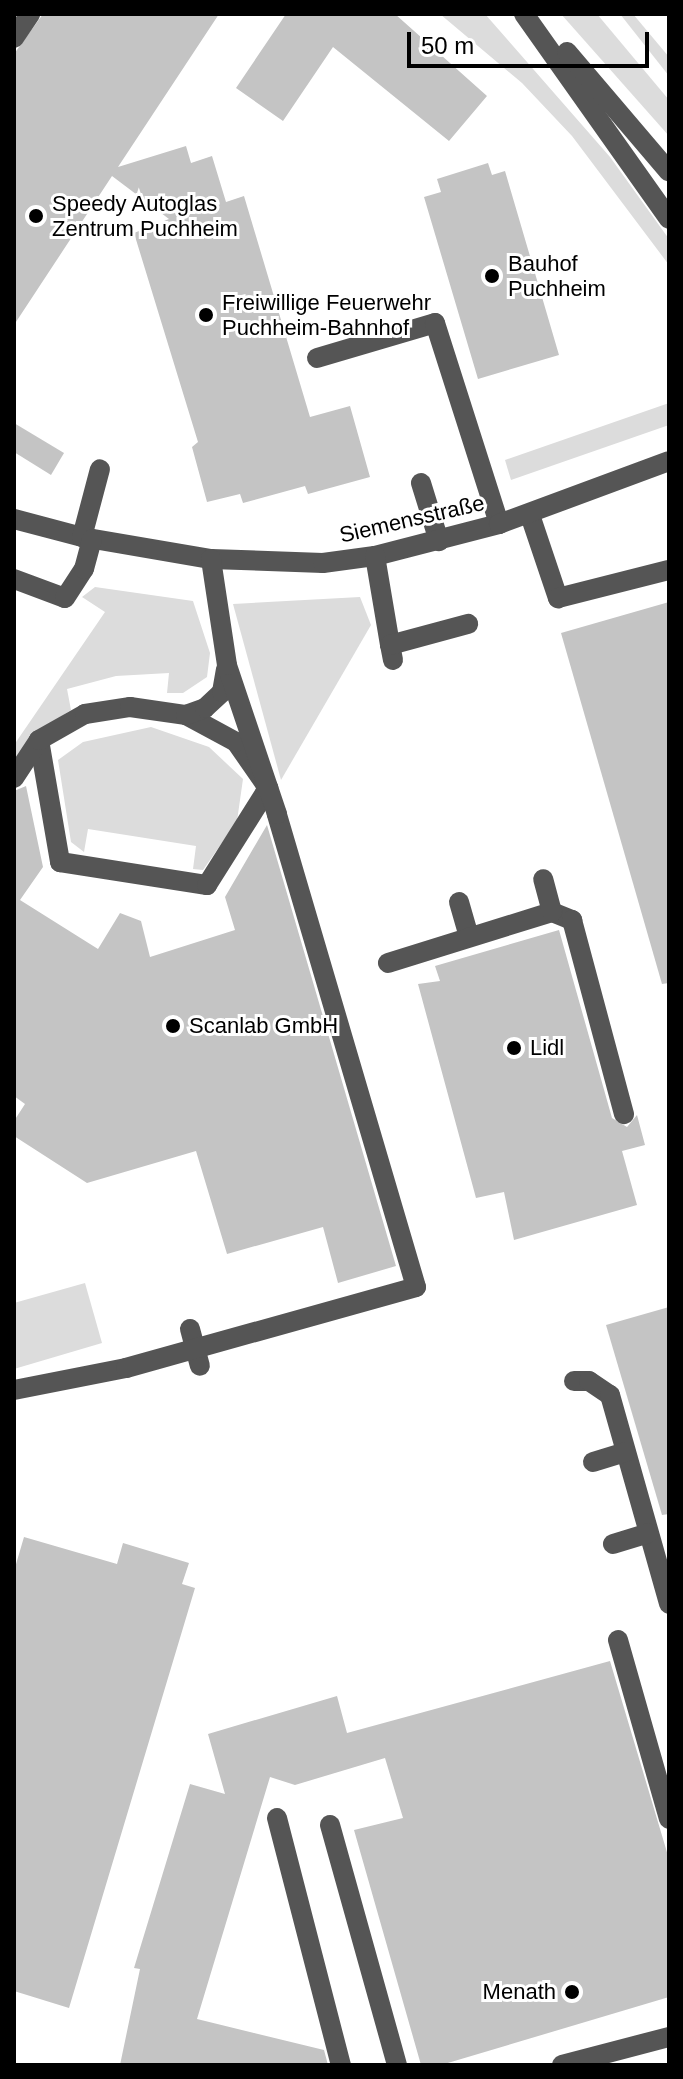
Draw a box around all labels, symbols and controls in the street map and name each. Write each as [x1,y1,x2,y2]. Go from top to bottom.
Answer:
scale bar [411,16,653,66]
text: 50 m [421,32,474,59]
place label: Speedy Autoglas Zentrum Puchheim [52,190,238,242]
marker: Speedy Autoglas Zentrum Puchheim [27,207,45,225]
place label: Bauhof Puchheim [508,250,606,302]
marker: Bauhof Puchheim [483,267,501,285]
place label: Freiwillige Feuerwehr Puchheim-Bahnhof [222,289,431,340]
marker: Freiwillige Feuerwehr Puchheim-Bahnhof [197,306,215,324]
street label: Siemensstraße [337,489,487,549]
place label: Scanlab GmbH [189,1013,338,1039]
marker: Scanlab GmbH [164,1017,182,1035]
place label: Lidl [530,1035,564,1061]
marker: Lidl [505,1039,523,1057]
place label: Menath [483,1979,556,2005]
marker: Menath [563,1983,581,2001]

